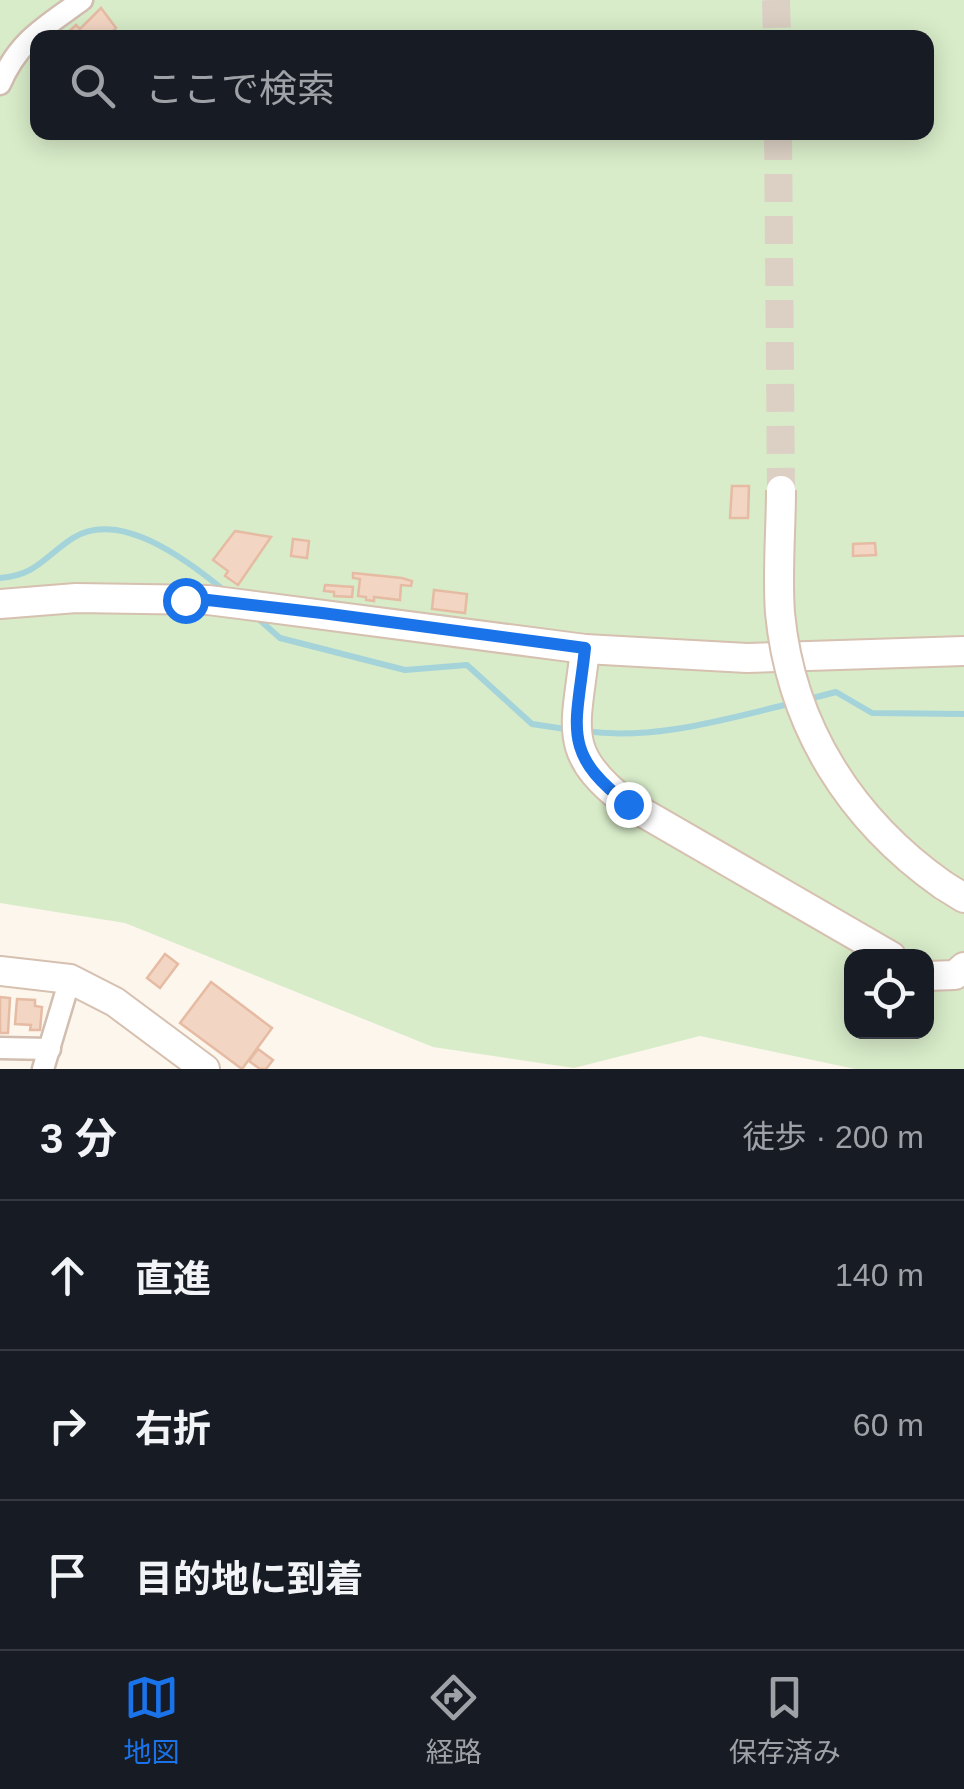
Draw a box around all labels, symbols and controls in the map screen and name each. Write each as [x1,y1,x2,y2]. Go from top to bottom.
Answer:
search box [30,30,934,140]
icon: search [65,58,120,113]
text: ここで検索 [145,68,335,110]
route start [163,578,209,624]
route end [606,782,652,828]
map controls [844,949,934,1039]
button: locate [844,949,934,1039]
text: 3 分 [40,1115,117,1162]
text: 徒歩 · 200 m [743,1119,924,1155]
icon: ahead [40,1248,95,1303]
text: 140 m [835,1257,924,1293]
text: 直進 [135,1258,211,1300]
icon: right [40,1398,95,1453]
text: 60 m [853,1407,924,1443]
text: 右折 [135,1408,211,1450]
icon: arrive [40,1548,95,1603]
text: 目的地に到着 [135,1558,363,1600]
tab: 地図 [123,1670,179,1770]
tab: 経路 [426,1670,482,1770]
tab: 保存済み [729,1670,841,1770]

